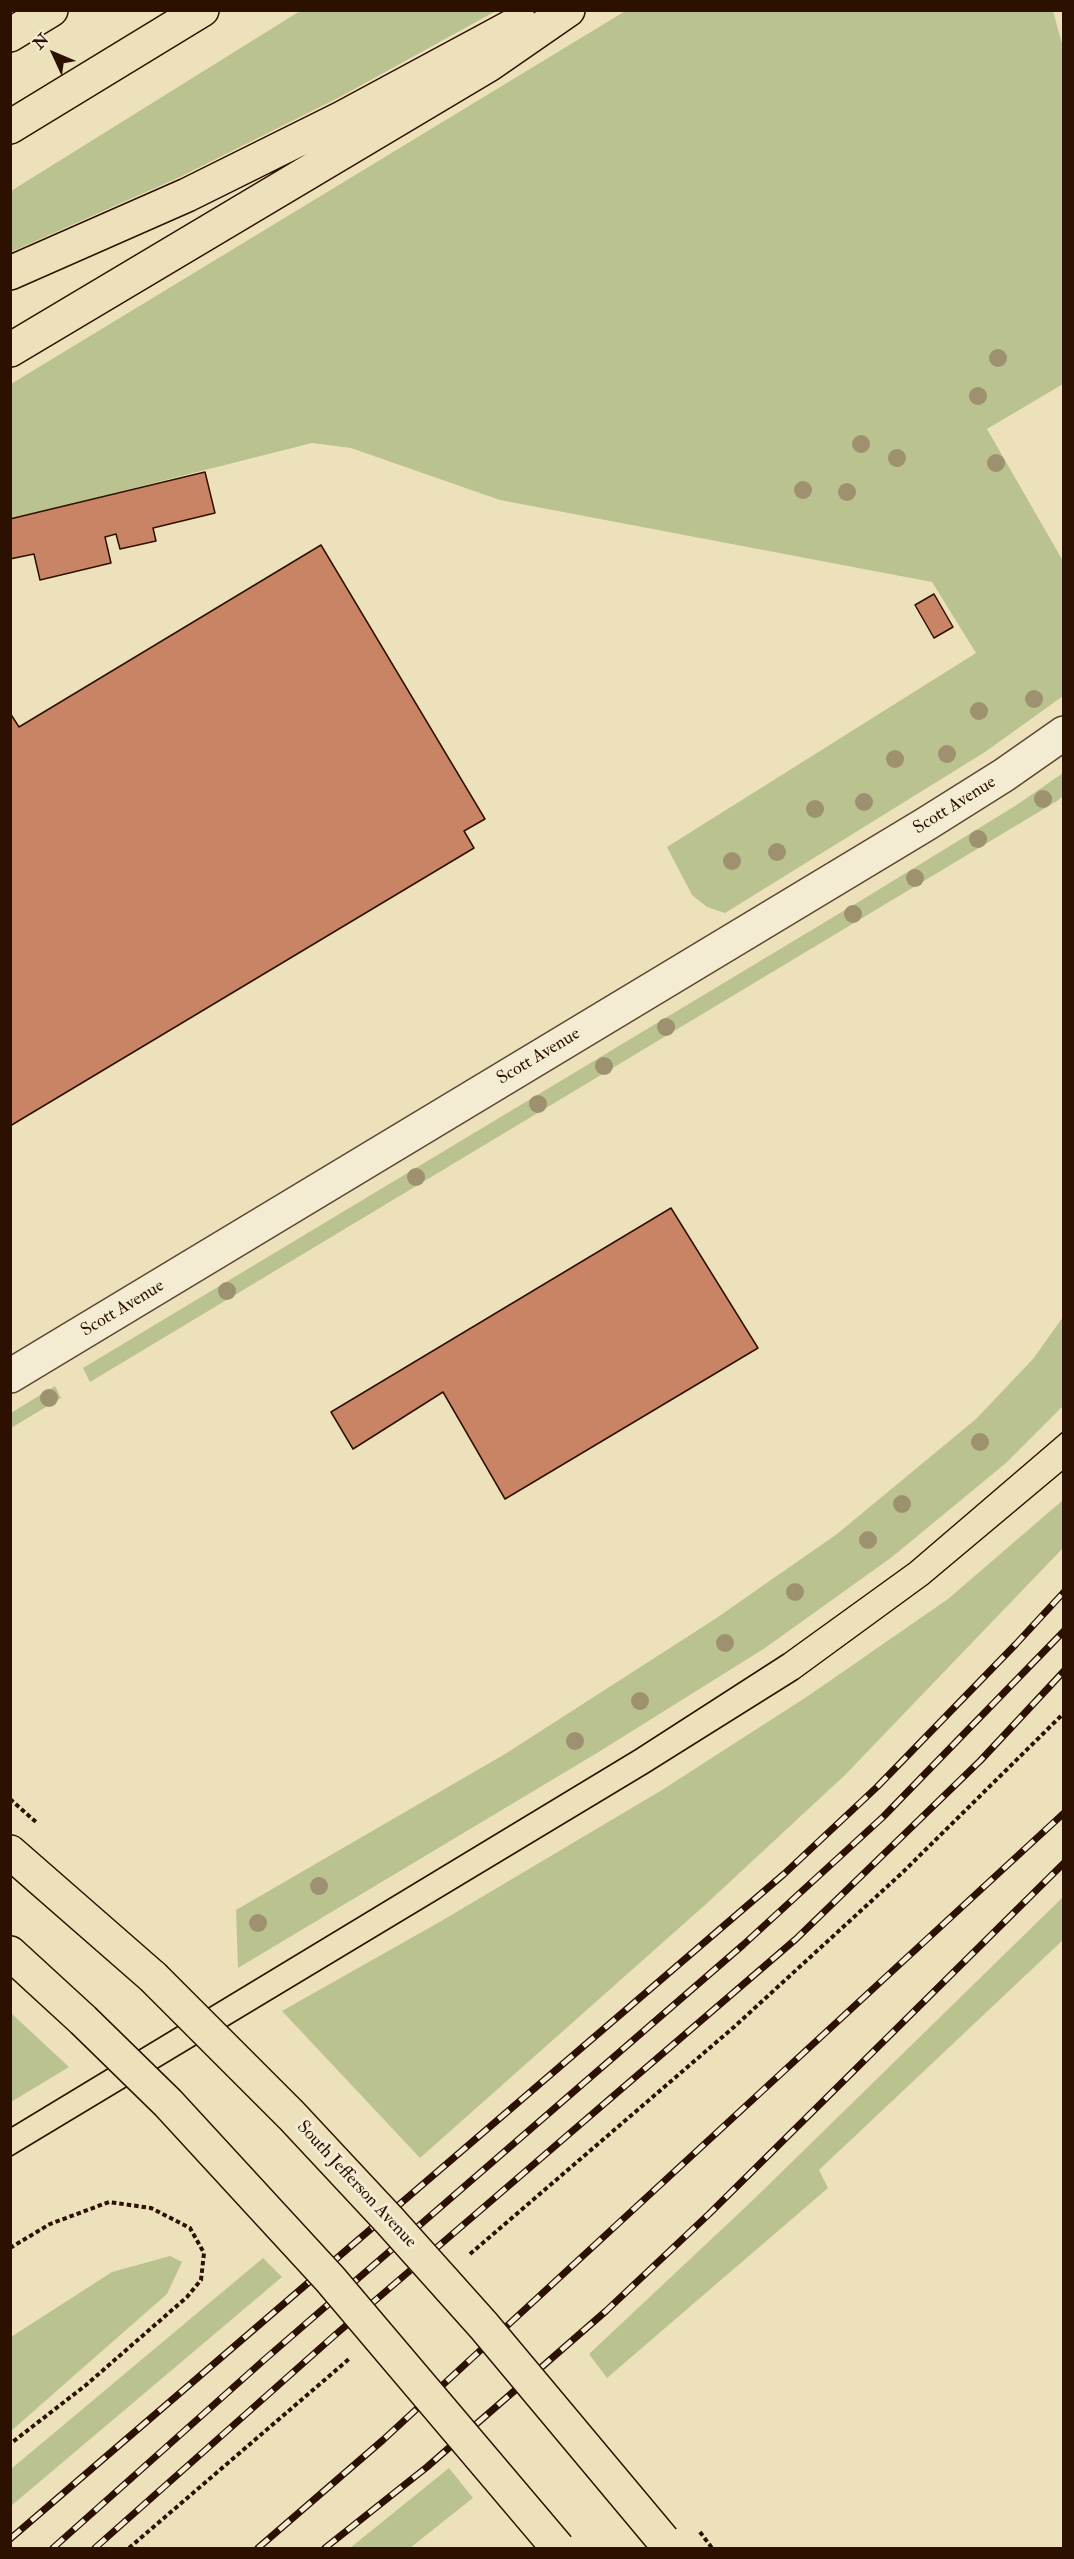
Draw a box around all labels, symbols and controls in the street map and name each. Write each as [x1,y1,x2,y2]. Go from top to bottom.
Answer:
north arrow [24,24,84,84]
text: N [29,29,53,54]
street label: Scott Avenue [910,772,1000,840]
street label: Scott Avenue [493,1024,585,1090]
street label: Scott Avenue [77,1276,169,1342]
street label: South Jefferson Avenue [291,2117,421,2253]

